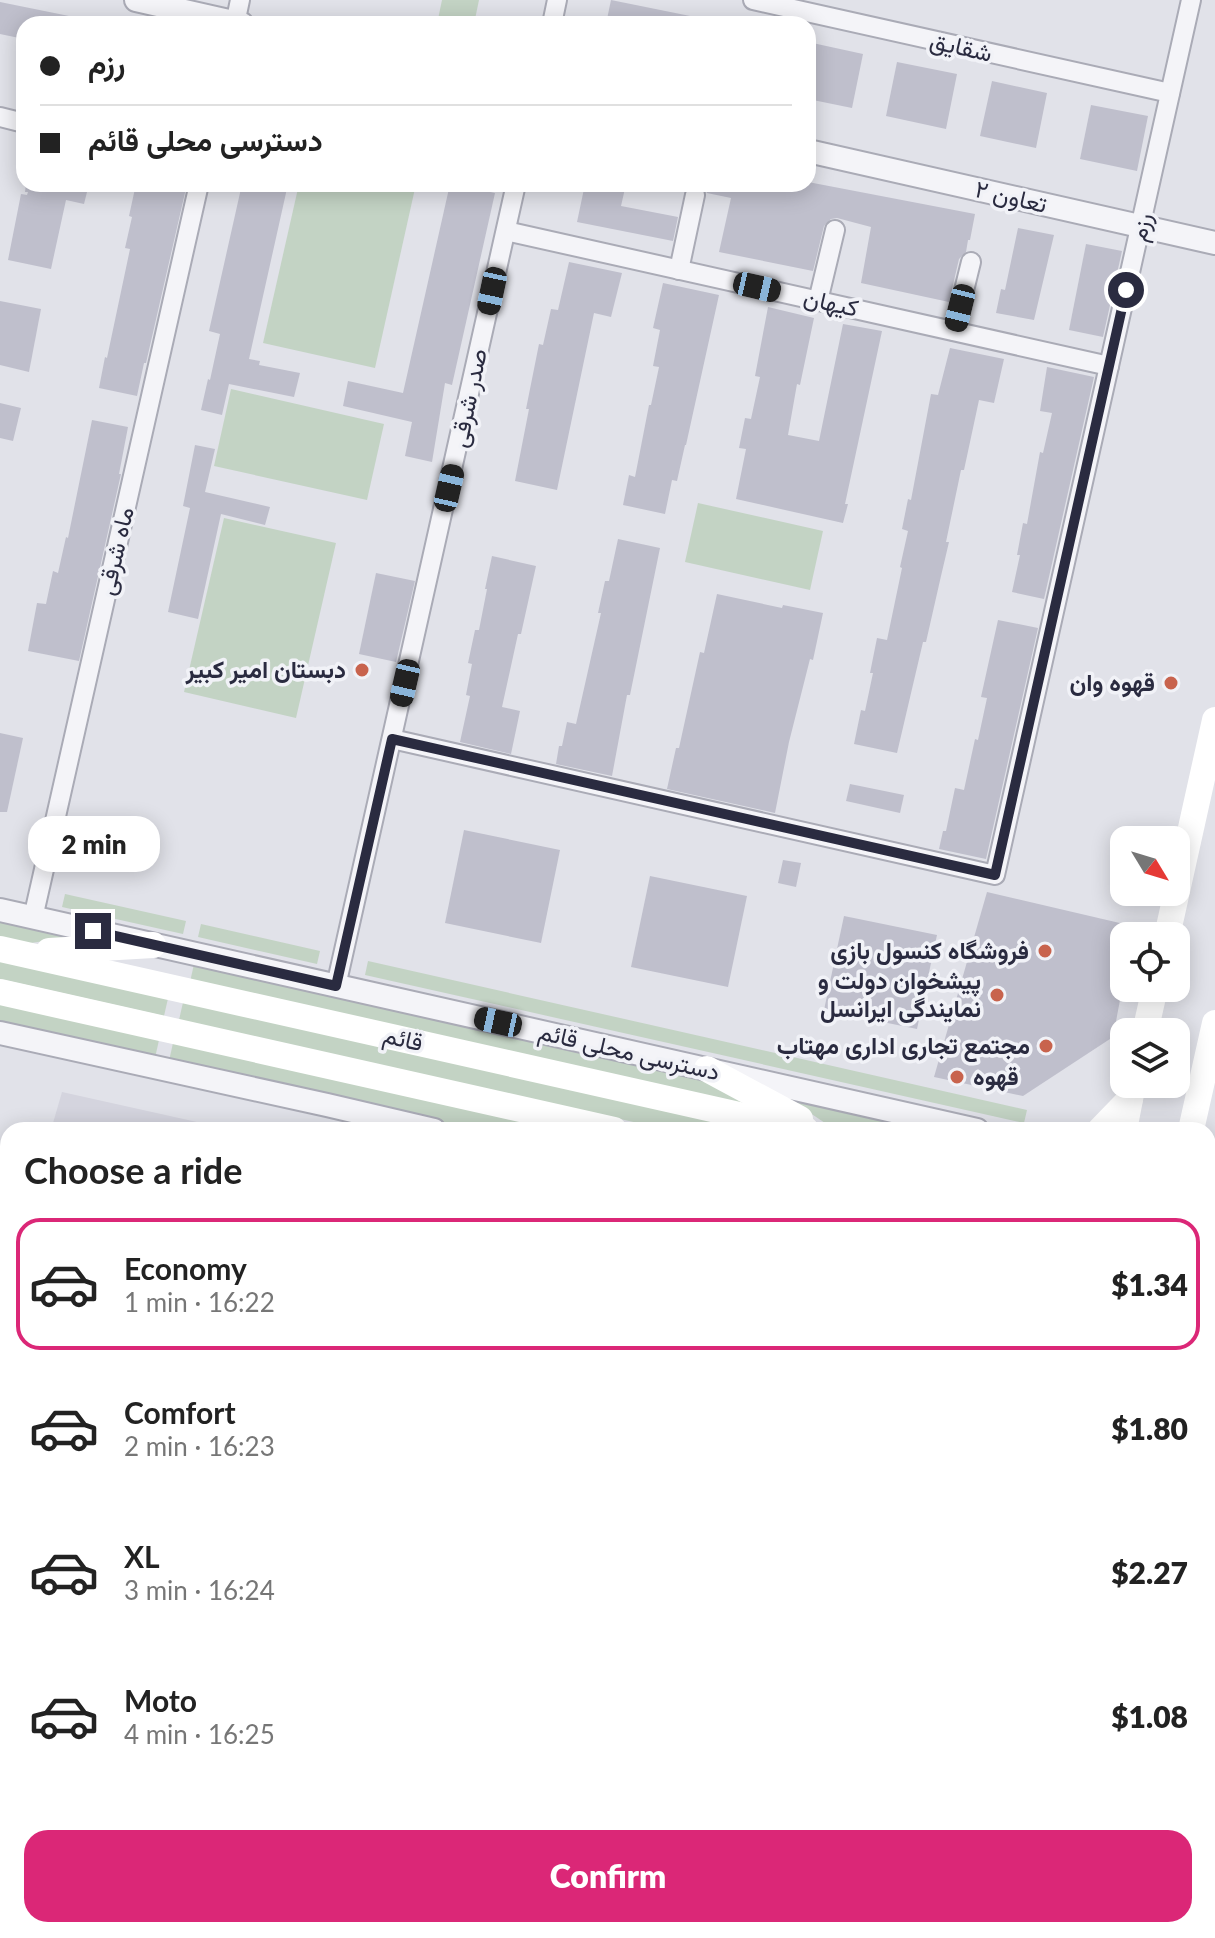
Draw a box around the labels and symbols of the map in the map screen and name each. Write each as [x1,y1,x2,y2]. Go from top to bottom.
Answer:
street label: شقایق [927,24,995,68]
street label: تعاون ۲ [972,173,1050,220]
street label: رزم [1122,210,1160,244]
car [475,265,509,317]
car [731,270,783,304]
route start [1108,272,1144,308]
street label: کیهان [801,281,861,324]
car [943,282,977,334]
street label: صدر شرقی [443,346,494,450]
car [432,462,466,514]
street label: ماه شرقی [90,504,141,598]
place label: دبستان امیر کبیر [185,654,346,685]
car [388,657,422,709]
marker: دبستان امیر کبیر [353,661,371,679]
place label: قهوه وان [1069,667,1155,698]
marker: قهوه وان [1162,674,1180,692]
callout: 2 min [27,815,159,871]
north arrow [1110,826,1190,906]
route end [75,913,111,949]
place label: فروشگاه کنسول بازی [830,935,1029,966]
marker: فروشگاه کنسول بازی [1036,942,1054,960]
place label: پیشخوان دولت و نمایندگی ایرانسل [818,965,981,1024]
marker: پیشخوان دولت و نمایندگی ایرانسل [988,986,1006,1004]
car [472,1005,524,1039]
street label: دسترسی محلی قائم [535,1016,723,1088]
street label: قائم [380,1019,426,1059]
place label: مجتمع تجاری اداری مهتاب [777,1030,1030,1063]
marker: مجتمع تجاری اداری مهتاب [1037,1037,1055,1055]
place label: قهوه [973,1061,1019,1092]
marker: قهوه [948,1068,966,1086]

